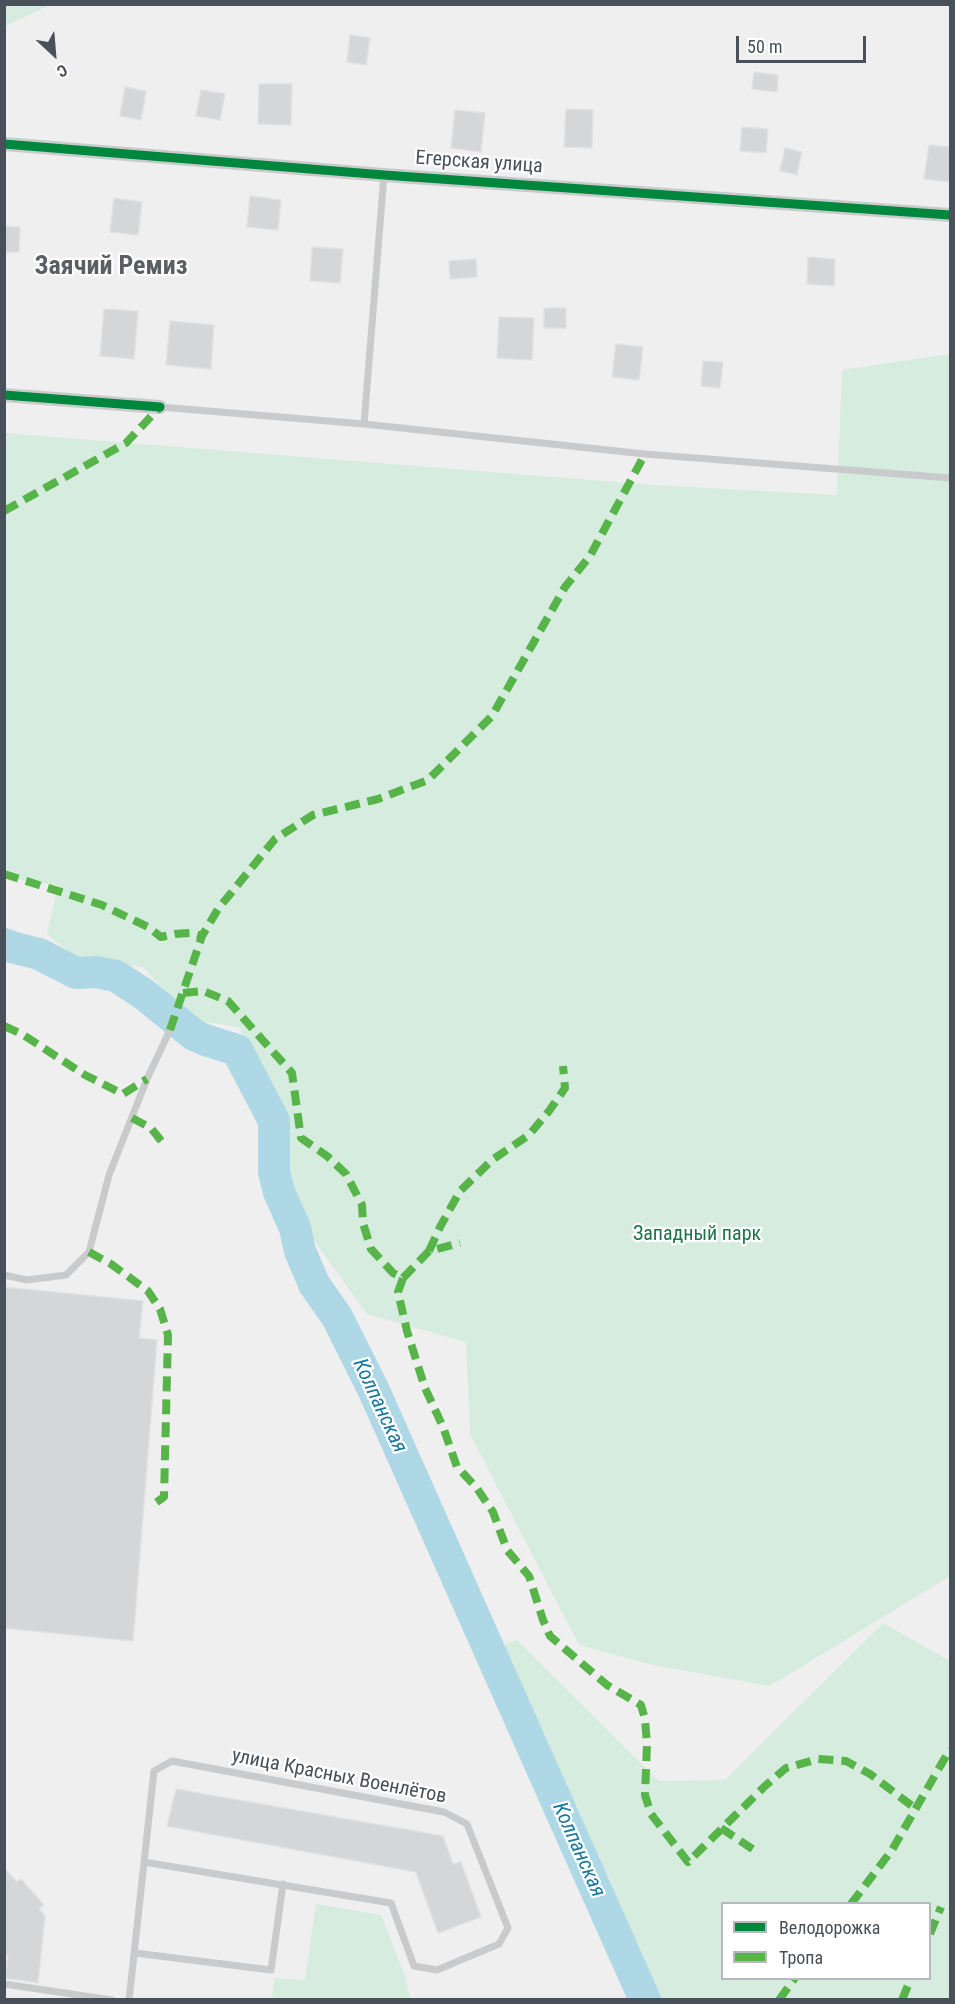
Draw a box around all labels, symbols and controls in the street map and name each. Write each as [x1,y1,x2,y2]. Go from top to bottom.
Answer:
north arrow [24,24,84,84]
scale bar [739,24,870,62]
text: 50 m [747,36,782,57]
text: С [54,60,70,81]
street label: Егерская улица [415,147,543,179]
district label: Заячий Ремиз [35,251,187,283]
park label: Западный парк [633,1223,761,1247]
water label: Колпанская [346,1355,412,1457]
street label: улица Красных Военлётов [230,1744,448,1810]
water label: Колпанская [546,1799,610,1901]
legend [721,1902,931,1980]
text: Велодорожка [779,1917,880,1938]
text: Тропа [779,1947,823,1968]

